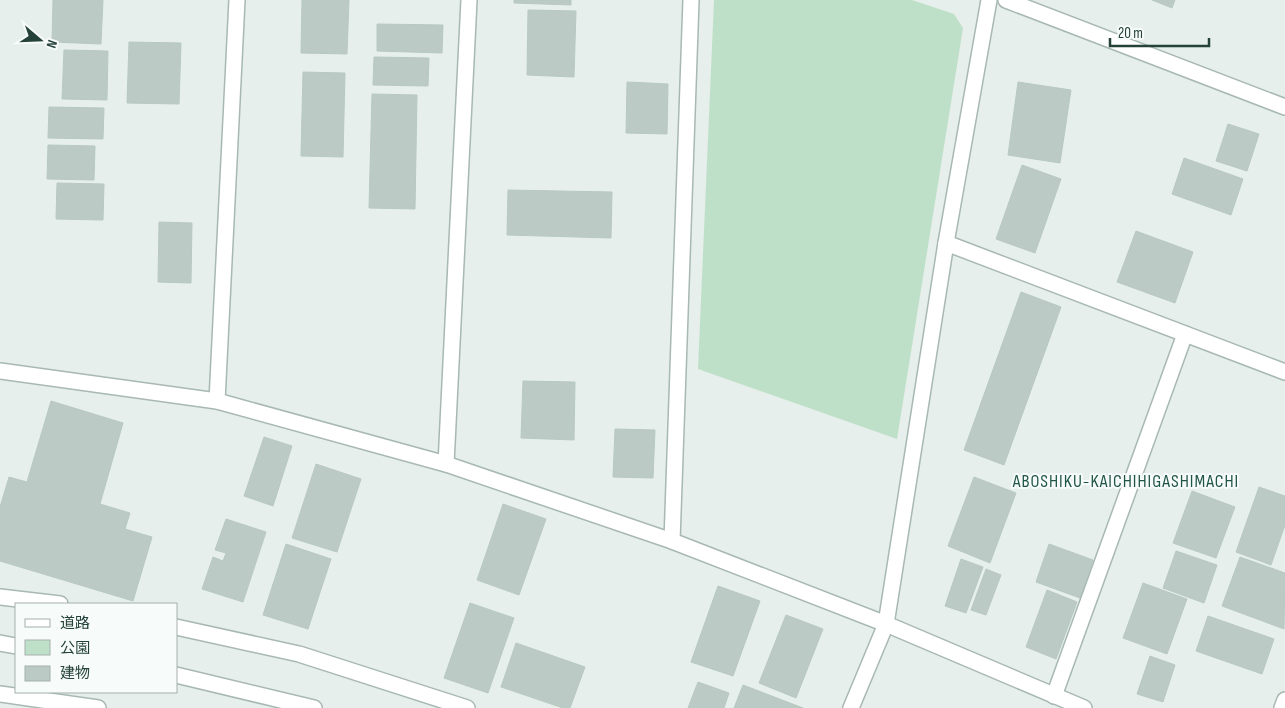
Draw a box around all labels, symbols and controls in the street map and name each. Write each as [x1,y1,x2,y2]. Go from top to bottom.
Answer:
north arrow [15,15,65,65]
scale bar [1110,15,1209,47]
text: 20 m [1118,24,1143,43]
text: N [43,38,61,50]
district label: ABOSHIKU-KAICHIHIGASHIMACHI [1012,471,1239,492]
legend [15,603,178,693]
text: 道路 [60,614,90,633]
text: 公園 [60,639,90,658]
text: 建物 [60,664,90,683]

